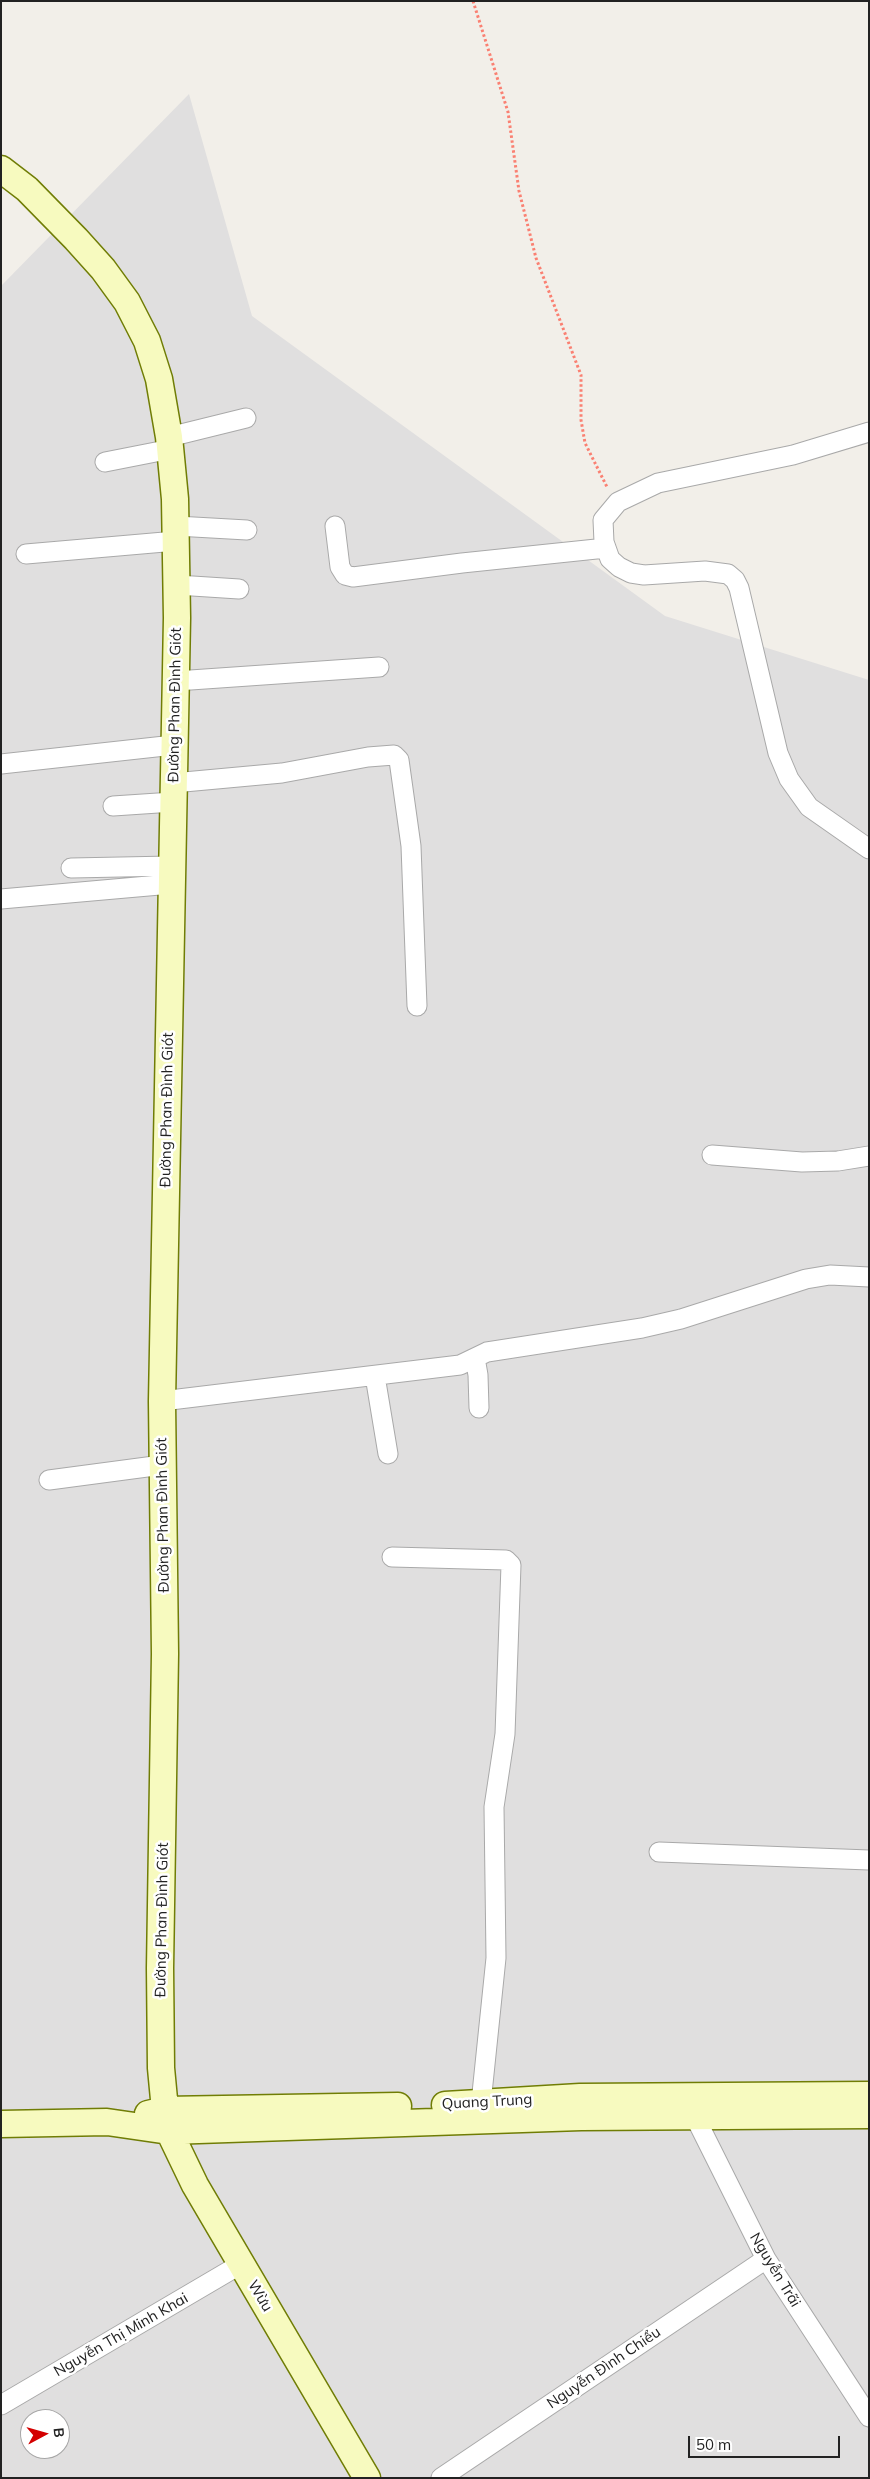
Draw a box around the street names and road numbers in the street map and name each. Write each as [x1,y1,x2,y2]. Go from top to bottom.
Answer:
street label: Đường Phan Đình Giót [165,627,185,783]
street label: Đường Phan Đình Giót [157,1032,177,1188]
street label: Đường Phan Đình Giót [153,1437,173,1593]
street label: Đường Phan Đình Giót [152,1842,172,1998]
street label: Quang Trung [441,2091,533,2113]
street label: Nguyễn Trãi [746,2230,804,2310]
street label: Wừu [244,2277,276,2315]
street label: Nguyễn Thị Minh Khai [51,2289,191,2381]
street label: Nguyễn Đình Chiểu [544,2323,664,2413]

